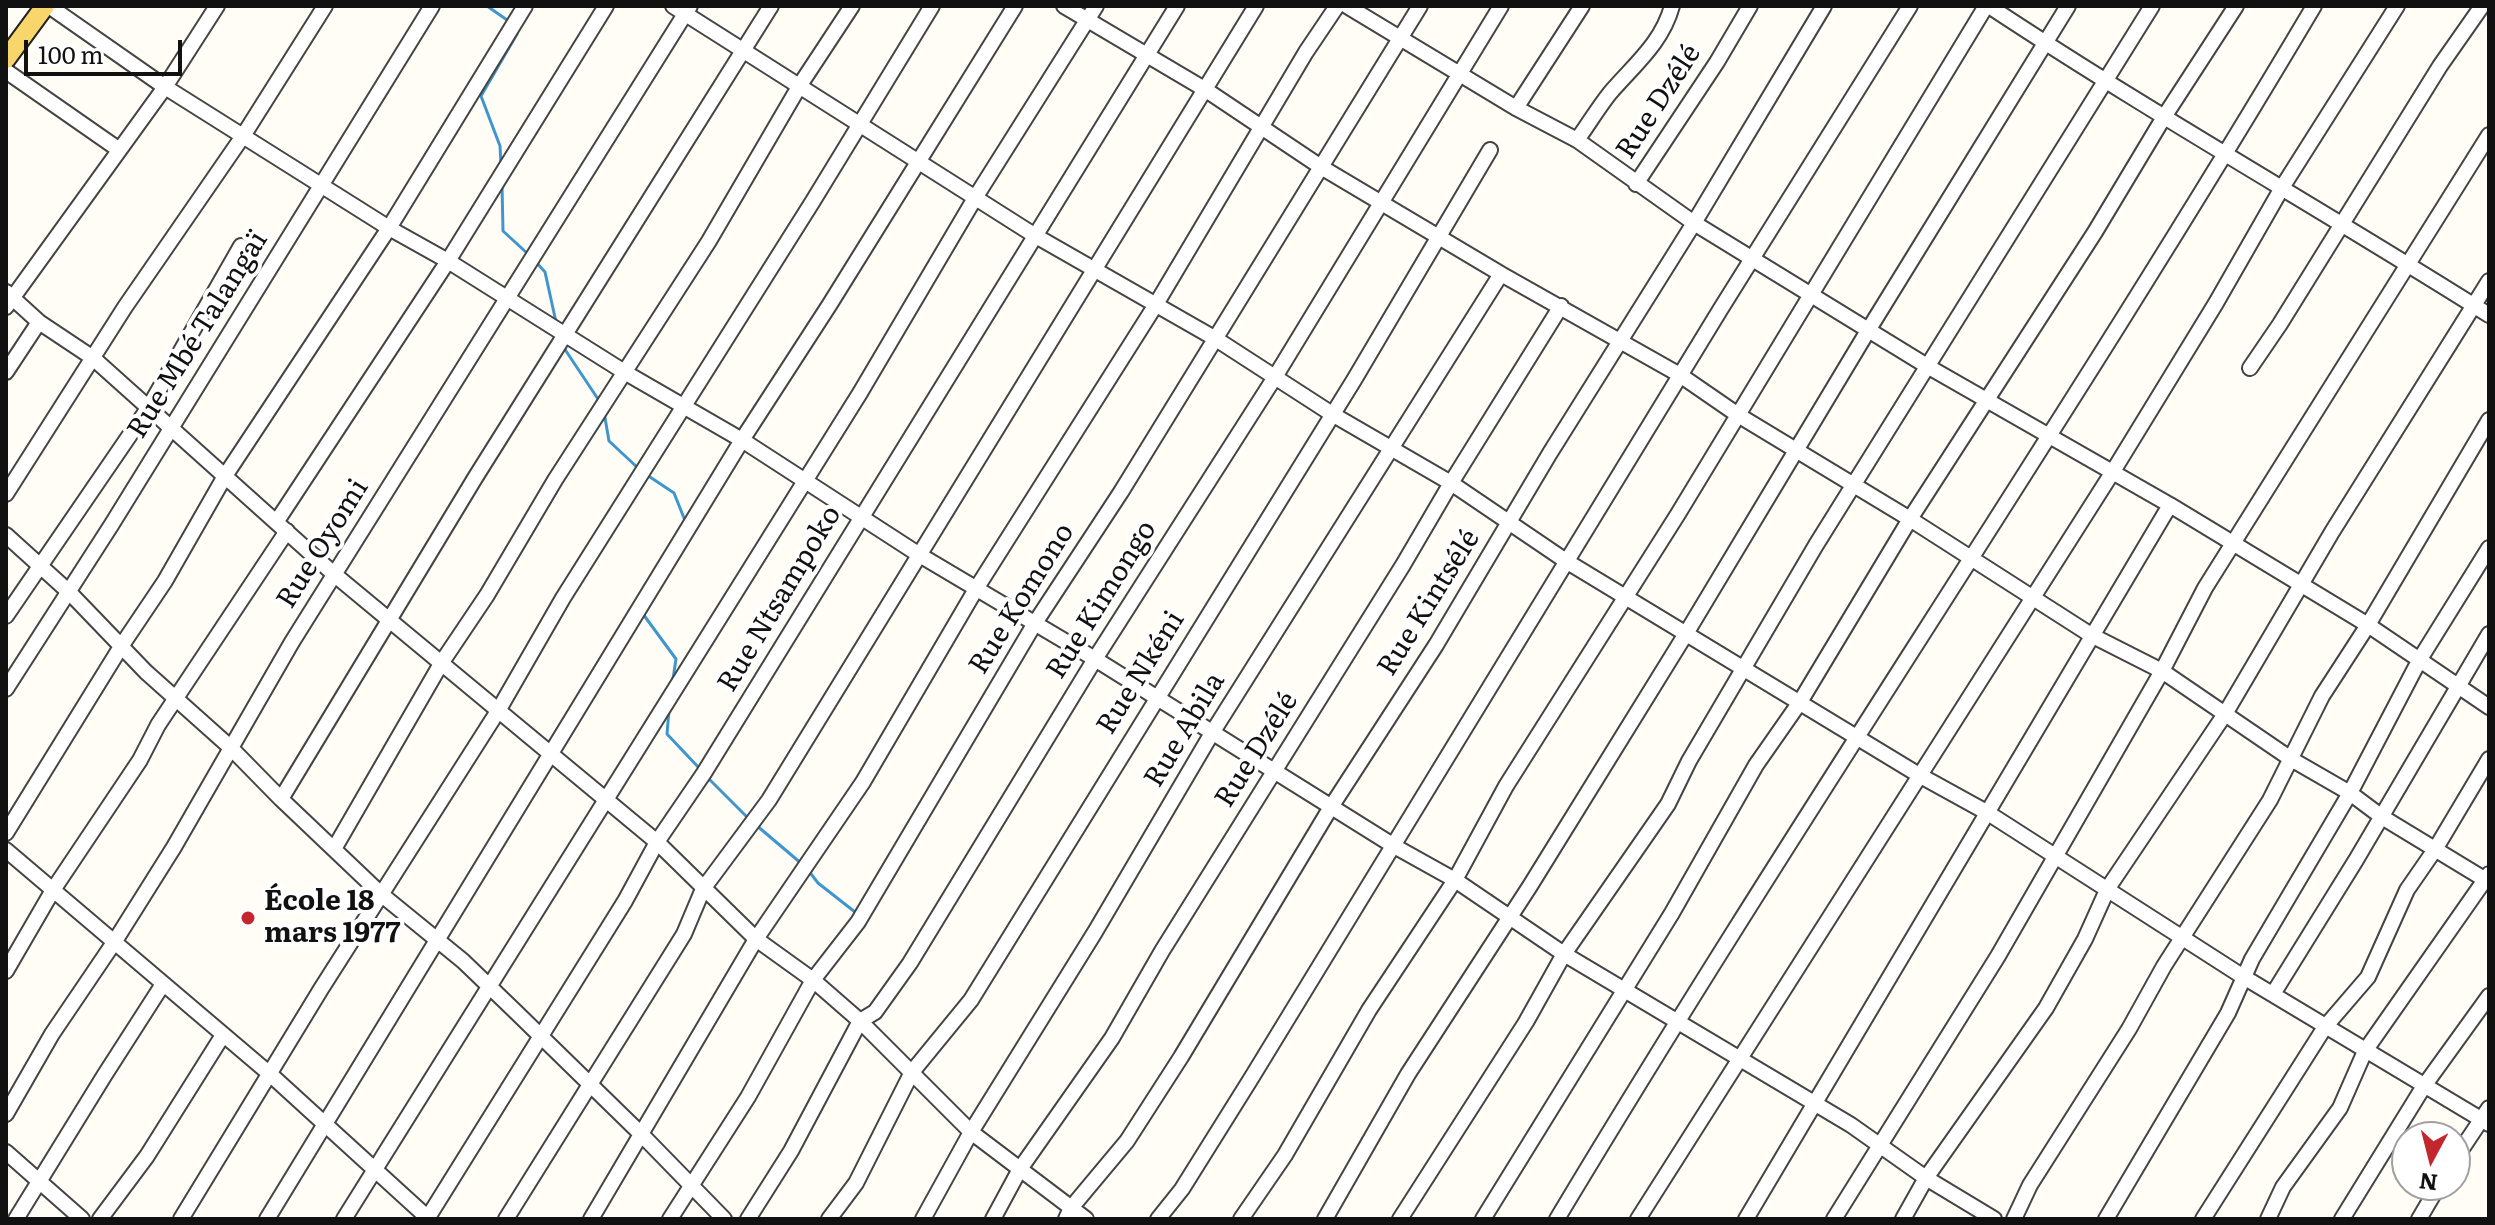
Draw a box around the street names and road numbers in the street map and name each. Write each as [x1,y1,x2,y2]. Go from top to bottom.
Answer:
street label: Rue Dzélé [1610,38,1708,166]
street label: Rue Mbé Talangaï [121,225,275,445]
street label: Rue Oyomi [270,473,376,615]
street label: Rue Ntsampoko [711,500,849,698]
street label: Rue Kimongo [1040,515,1164,685]
street label: Rue Komono [962,517,1082,681]
street label: Rue Kintsélé [1371,524,1487,682]
street label: Rue Nkéni [1090,605,1192,741]
street label: Rue Abila [1138,667,1232,793]
street label: Rue Dzélé [1208,686,1306,814]

